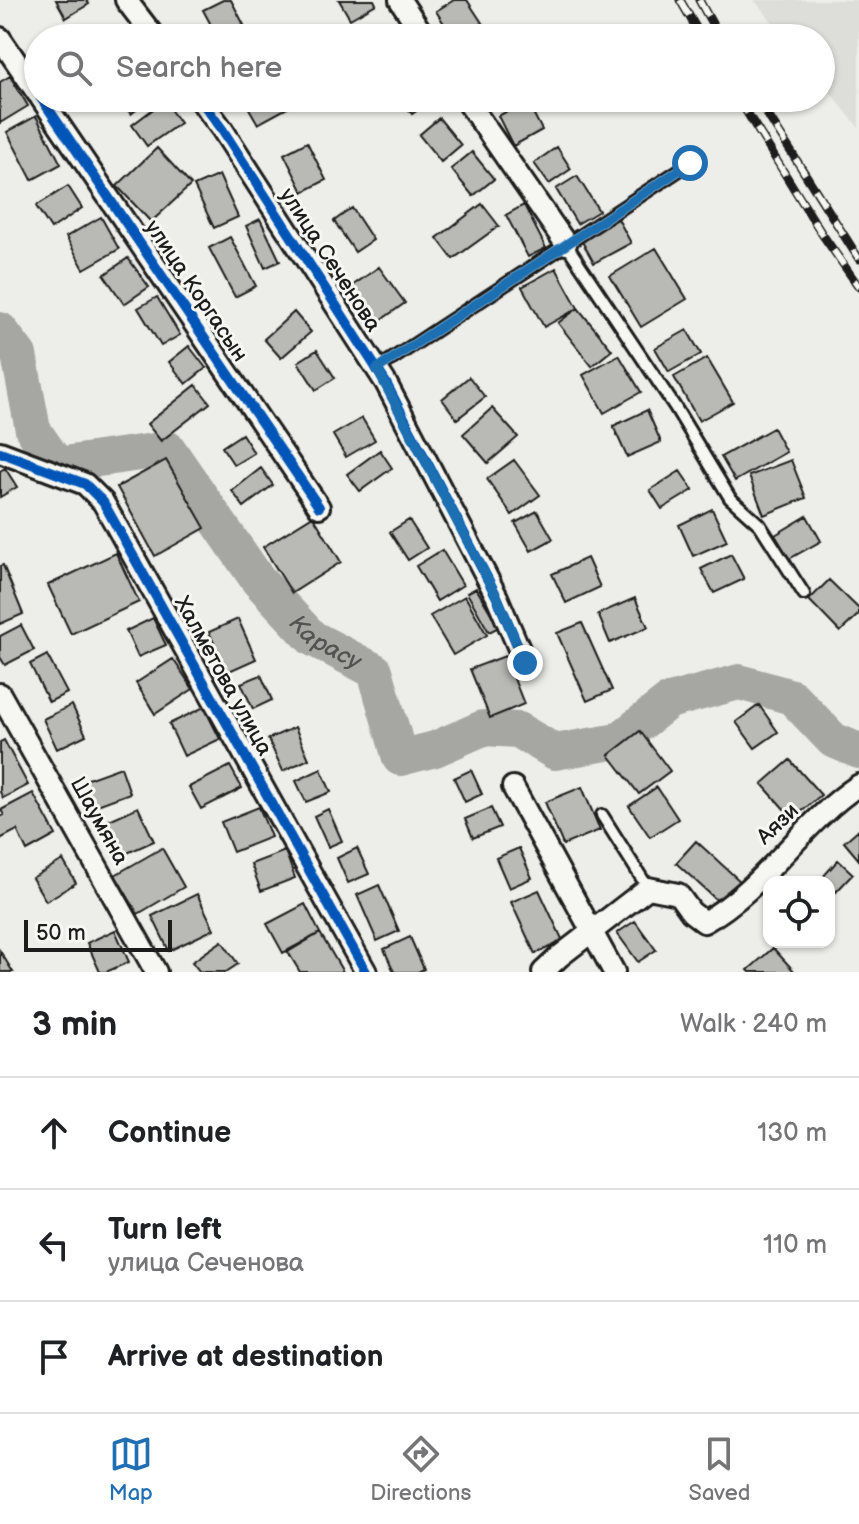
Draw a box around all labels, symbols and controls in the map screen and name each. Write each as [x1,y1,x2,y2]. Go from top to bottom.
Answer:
search box [24,24,835,112]
icon: search [52,46,96,90]
text: Search here [116,50,282,86]
route start [672,145,708,181]
street label: улица Сеченова [273,183,387,337]
street label: улица Коргасын [139,215,253,367]
street label: Халметова улица [168,592,278,760]
water label: Карасу [283,609,367,676]
route end [507,645,543,681]
street label: Шаумяна [64,772,134,870]
street label: Аязи [750,797,805,851]
map controls [763,876,835,948]
button: locate [763,876,835,948]
scale bar [24,916,172,952]
text: 50 m [36,920,86,947]
text: 3 min [32,1004,117,1045]
text: Walk · 240 m [680,1009,827,1040]
icon: ahead [32,1111,76,1155]
text: Continue [108,1115,231,1151]
text: 130 m [757,1118,827,1149]
text: Turn left [108,1212,222,1248]
icon: left [32,1223,76,1267]
text: 110 m [763,1230,827,1261]
text: улица Сеченова [108,1248,304,1279]
icon: arrive [32,1335,76,1379]
text: Arrive at destination [108,1339,384,1375]
tab: Map [109,1432,153,1507]
tab: Directions [370,1432,471,1507]
tab: Saved [689,1432,750,1507]

